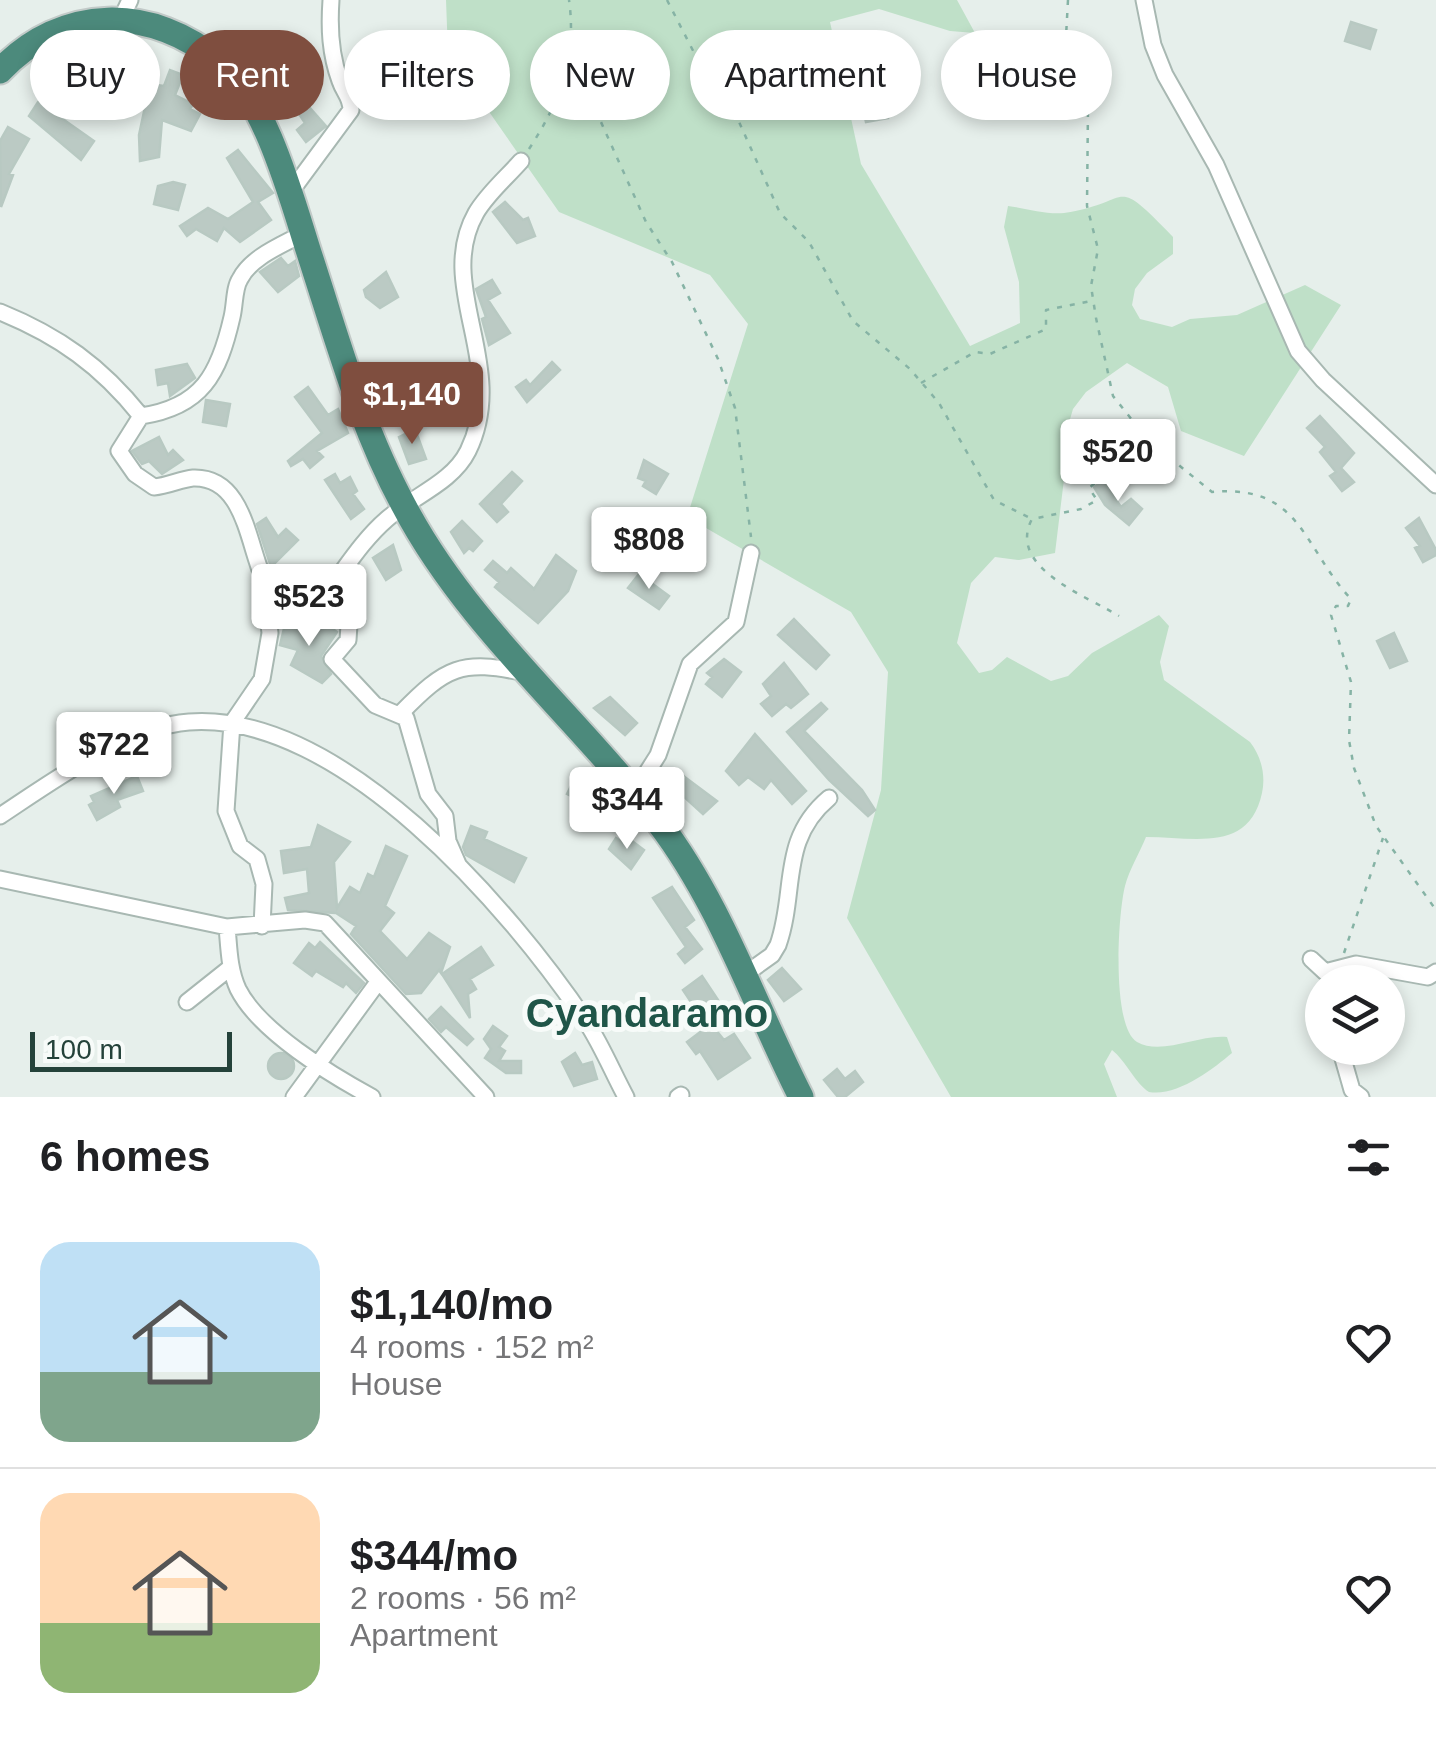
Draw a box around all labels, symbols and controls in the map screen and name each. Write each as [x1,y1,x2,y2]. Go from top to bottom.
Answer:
chip: Buy [30,30,160,120]
chip: Rent [180,30,324,120]
chip: Filters [344,30,510,120]
chip: New [530,30,670,120]
chip: Apartment [690,30,921,120]
chip: House [941,30,1112,120]
pin: $1,140 [331,362,493,447]
text: $1,140 [363,376,461,412]
pin: $520 [1059,419,1177,504]
text: $520 [1082,433,1154,469]
pin: $808 [590,507,708,592]
text: $808 [613,521,685,557]
pin: $523 [250,564,368,649]
text: $523 [273,578,345,614]
pin: $722 [55,712,173,797]
text: $722 [78,726,150,762]
pin: $344 [568,767,686,852]
text: $344 [591,781,663,817]
map controls [1305,965,1405,1065]
button: layers [1305,965,1405,1065]
district label: Cyandaramo [526,991,768,1035]
scale bar [30,1027,232,1072]
text: 100 m [45,1034,123,1065]
icon: filters [1341,1130,1396,1185]
text: 6 homes [40,1133,210,1180]
text: $1,140/mo [350,1281,553,1328]
icon: home [120,1282,240,1402]
icon: heart [1341,1315,1396,1370]
text: 4 rooms · 152 m² [350,1329,594,1365]
text: House [350,1366,443,1402]
text: $344/mo [350,1532,518,1579]
icon: home [120,1533,240,1653]
icon: heart [1341,1566,1396,1621]
text: 2 rooms · 56 m² [350,1580,576,1616]
text: Apartment [350,1617,498,1653]

